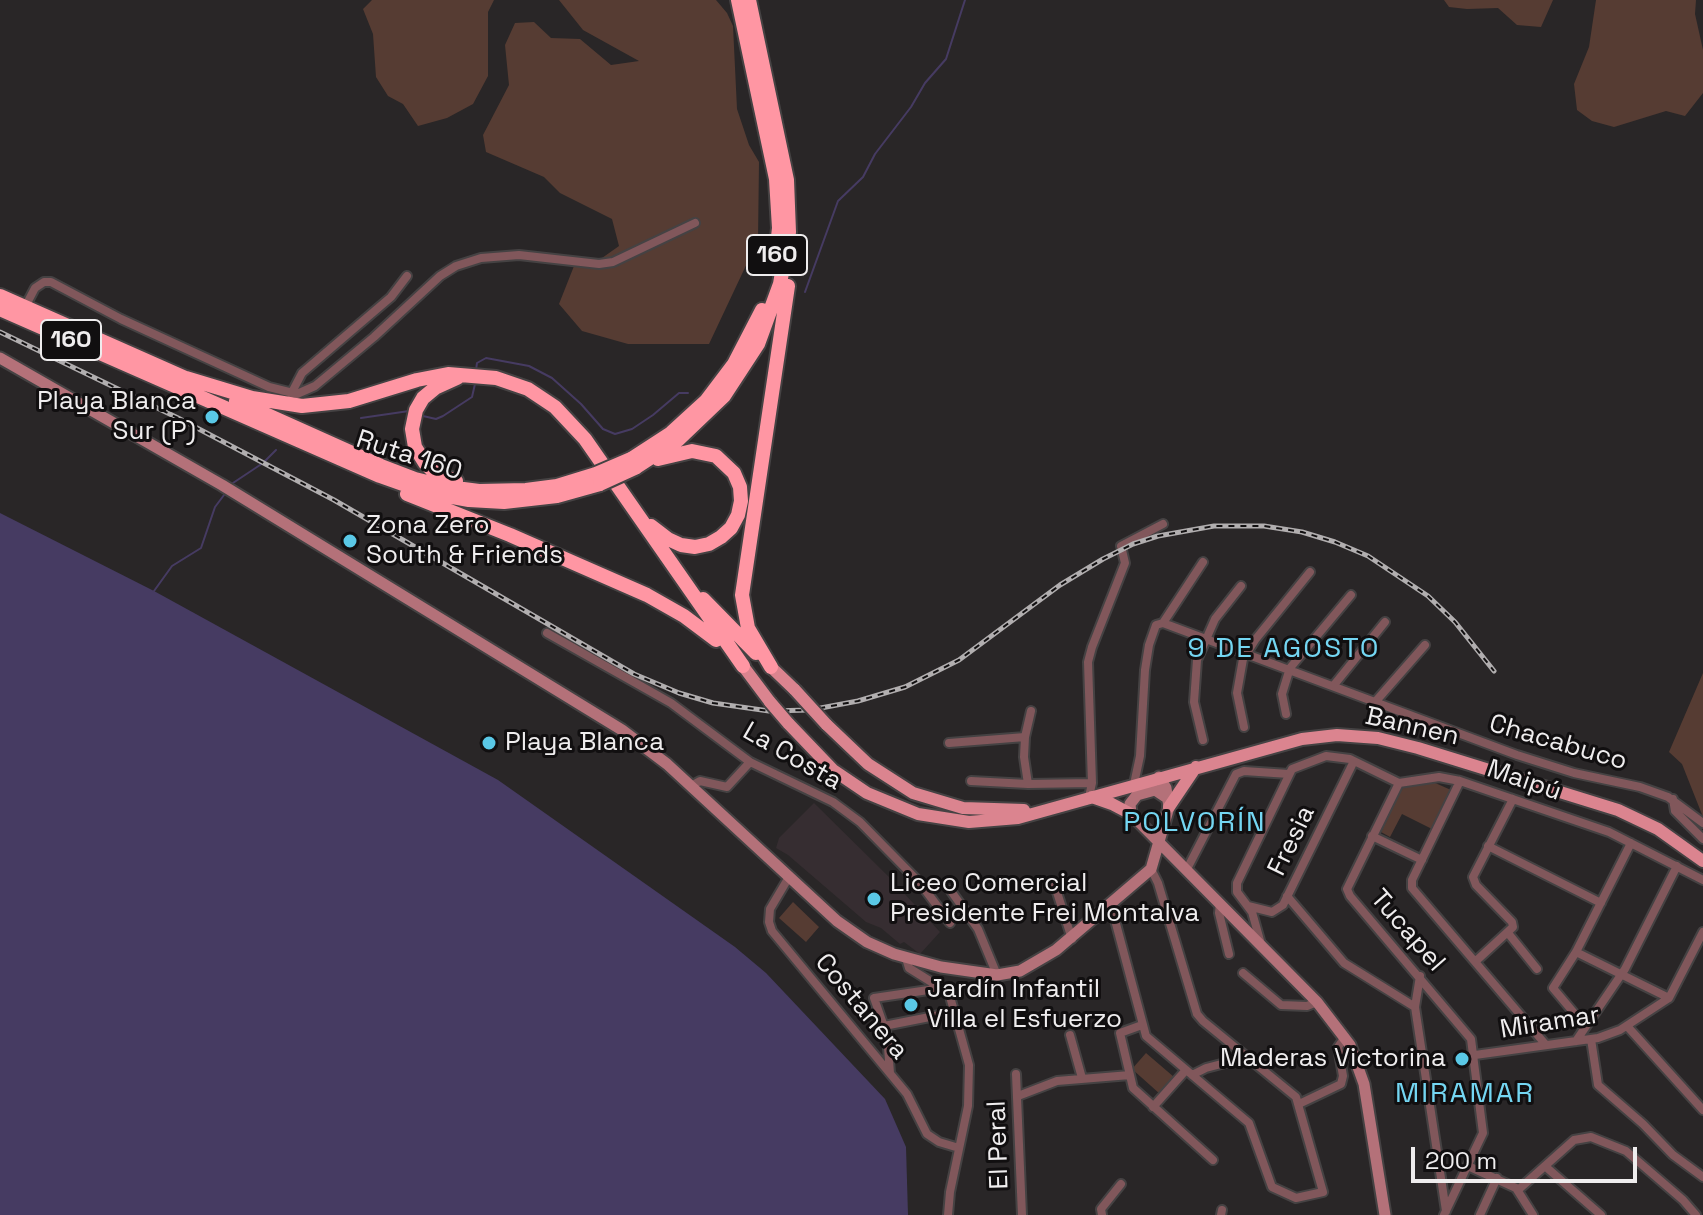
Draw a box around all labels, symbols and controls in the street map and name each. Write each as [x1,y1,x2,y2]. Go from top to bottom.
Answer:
road number: 160 [747,235,807,275]
road number: 160 [41,320,101,360]
place label: Playa Blanca Sur (P) [37,386,196,448]
marker: Playa Blanca Sur (P) [203,408,221,426]
street label: Ruta 160 [352,424,466,488]
place label: Zona Zero South & Friends [366,510,563,572]
marker: Zona Zero South & Friends [341,532,359,550]
district label: 9 DE AGOSTO [1187,632,1381,666]
street label: Bannen [1362,701,1462,753]
street label: Chacabuco [1485,708,1631,778]
street label: La Costa [737,716,847,798]
place label: Playa Blanca [505,727,664,759]
marker: Playa Blanca [480,734,498,752]
street label: Maipú [1483,754,1565,808]
street label: Fresia [1262,801,1322,881]
district label: POLVORÍN [1123,806,1267,840]
place label: Liceo Comercial Presidente Frei Montalva [890,868,1199,930]
street label: Tucapel [1363,884,1451,978]
marker: Liceo Comercial Presidente Frei Montalva [865,890,883,908]
street label: Costanera [808,948,914,1066]
place label: Jardín Infantil Villa el Esfuerzo [927,974,1122,1036]
marker: Jardín Infantil Villa el Esfuerzo [902,996,920,1014]
street label: Miramar [1498,1000,1602,1046]
place label: Maderas Victorina [1220,1043,1446,1075]
marker: Maderas Victorina [1453,1050,1471,1068]
district label: MIRAMAR [1395,1077,1535,1111]
street label: El Peral [982,1100,1016,1190]
scale bar [1415,1131,1641,1181]
text: 200 m [1425,1145,1497,1176]

